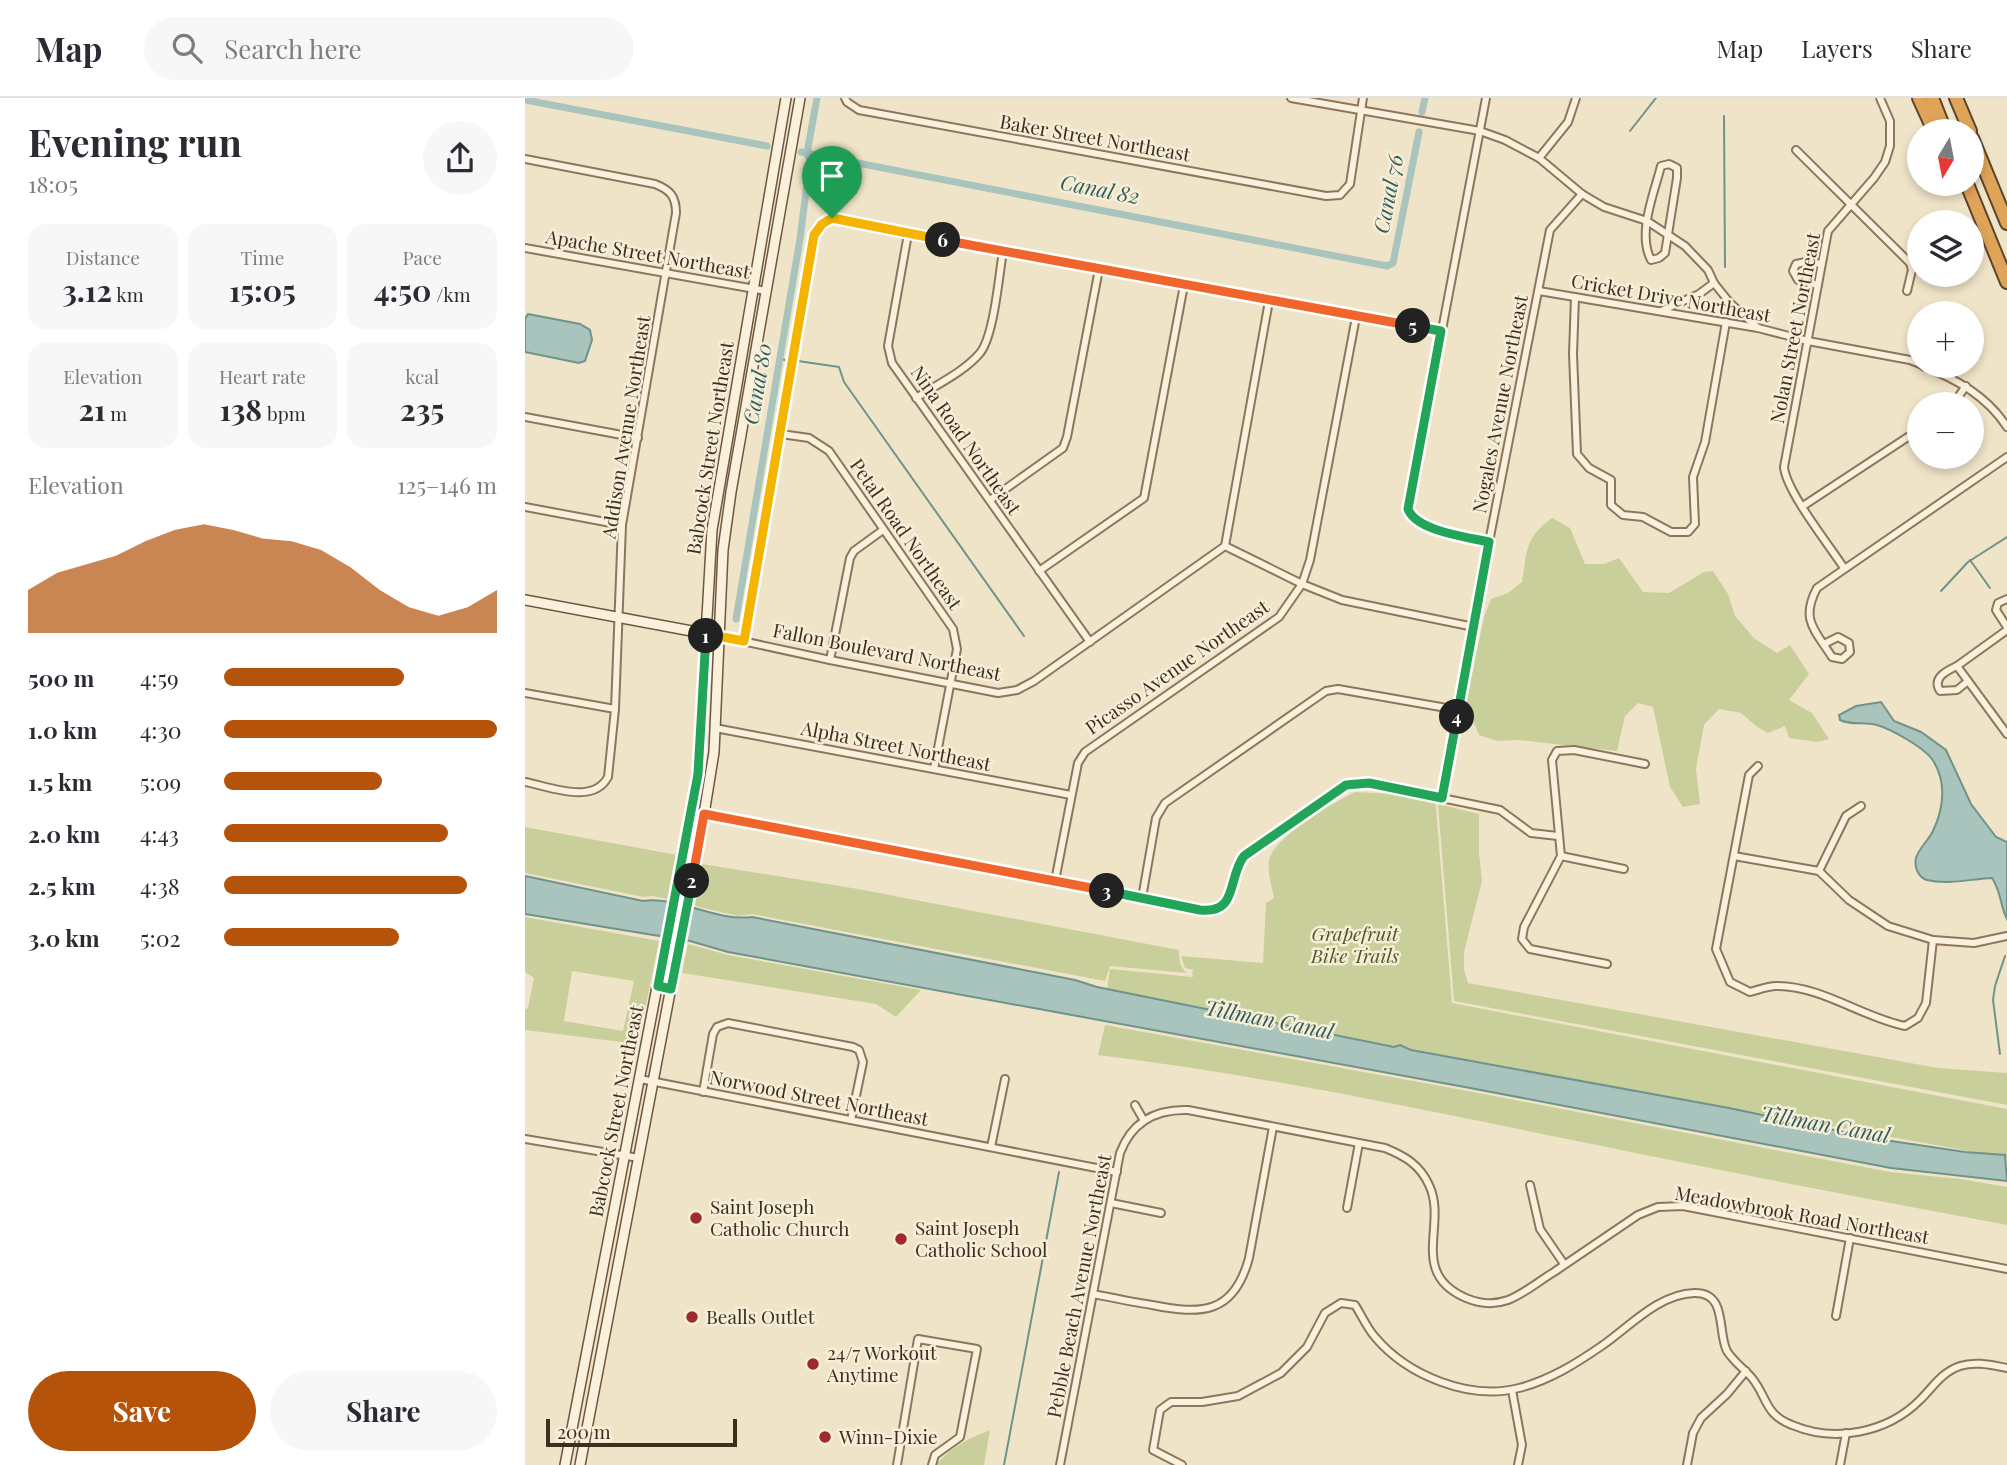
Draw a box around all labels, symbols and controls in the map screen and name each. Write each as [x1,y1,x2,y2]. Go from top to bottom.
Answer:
search box [144,17,634,80]
text: Map [35,26,102,70]
icon: search [168,29,206,67]
text: Search here [224,31,362,66]
text: Map [1717,32,1763,64]
text: Layers [1801,32,1873,64]
text: Share [1911,32,1972,64]
street label: Baker Street Northeast [998,107,1193,167]
text: Evening run [28,116,242,167]
north arrow [1907,119,1985,196]
map controls [1907,119,1984,469]
button: share [423,121,497,195]
pin [802,146,862,218]
water label: Canal 76 [1366,151,1409,235]
icon: arrive [813,157,851,195]
water label: Canal 82 [1058,167,1143,209]
text: 18:05 [28,168,78,199]
button: layers [1907,210,1984,287]
street label: Apache Street Northeast [543,222,753,284]
pin: 6 [925,222,961,258]
text: 6 [937,226,948,252]
street label: Nolan Street Northeast [1763,230,1825,425]
text: Distance [66,244,140,270]
text: Time [241,244,284,270]
text: Pace [403,244,442,270]
street label: Cricket Drive Northeast [1569,267,1773,327]
text: 3.12 [62,270,112,310]
text: 15:05 [229,270,296,310]
text: 4:50 [374,270,431,310]
text: km [112,281,144,307]
text: /km [431,281,471,307]
street label: Nogales Avenue Northeast [1465,292,1533,515]
button: + [1907,301,1984,378]
pin: 5 [1395,308,1431,344]
text: 5 [1408,312,1417,338]
street label: Addison Avenue Northeast [594,313,656,541]
street label: Babcock Street Northeast [679,339,739,556]
water label: Canal 80 [735,341,777,426]
street label: Nina Road Northeast [906,360,1028,519]
text: Elevation [63,363,142,389]
text: Heart rate [219,363,306,389]
text: kcal [405,363,439,389]
text: 21 [78,389,106,429]
text: 138 [219,389,262,429]
text: 235 [400,389,444,429]
button: − [1907,392,1984,469]
text: m [106,400,127,426]
text: bpm [262,400,306,426]
street label: Petal Road Northeast [845,453,969,614]
text: Elevation [28,469,124,500]
text: 125–146 m [397,469,497,500]
street label: Picasso Avenue Northeast [1080,593,1274,739]
street label: Fallon Boulevard Northeast [771,616,1004,686]
pin: 1 [689,618,723,654]
text: 1 [702,622,709,648]
text: 500 m [28,662,94,693]
text: 4:59 [140,662,179,693]
pin: 4 [1439,700,1475,734]
text: 4 [1451,703,1462,729]
text: 1.0 km [28,714,97,745]
text: 4:30 [140,714,182,745]
street label: Alpha Street Northeast [798,714,994,776]
text: 1.5 km [28,766,92,797]
text: 5:09 [140,766,181,797]
text: 2.0 km [28,818,100,849]
text: 4:43 [140,818,179,849]
pin: 2 [675,864,709,898]
text: 2 [687,867,696,893]
text: 2.5 km [28,870,95,901]
text: 4:38 [140,870,180,901]
pin: 3 [1089,874,1125,908]
text: 3 [1102,877,1111,903]
park label: Grapefruit Bike Trails [1310,920,1400,968]
text: 3.0 km [28,922,100,953]
text: 5:02 [140,922,180,953]
water label: Tillman Canal [1203,992,1337,1044]
street label: Babcock Street Northeast [582,1002,648,1219]
street label: Norwood Street Northeast [707,1063,931,1131]
water label: Tillman Canal [1759,1098,1893,1148]
street label: Pebble Beach Avenue Northeast [1040,1151,1116,1420]
street label: Meadowbrook Road Northeast [1673,1179,1932,1249]
place label: Saint Joseph Catholic Church [710,1193,849,1241]
marker: Saint Joseph Catholic Church [688,1210,704,1226]
place label: Saint Joseph Catholic School [915,1214,1048,1262]
marker: Saint Joseph Catholic School [893,1231,909,1247]
place label: Bealls Outlet [706,1303,815,1329]
marker: Bealls Outlet [684,1309,700,1325]
place label: 24/7 Workout Anytime [826,1339,937,1387]
marker: 24/7 Workout Anytime [805,1356,821,1372]
button: Save [28,1371,256,1451]
button: Share [270,1371,497,1451]
scale bar [546,1416,737,1448]
text: 200 m [557,1418,611,1444]
place label: Winn-Dixie [838,1423,938,1449]
marker: Winn-Dixie [817,1429,833,1445]

